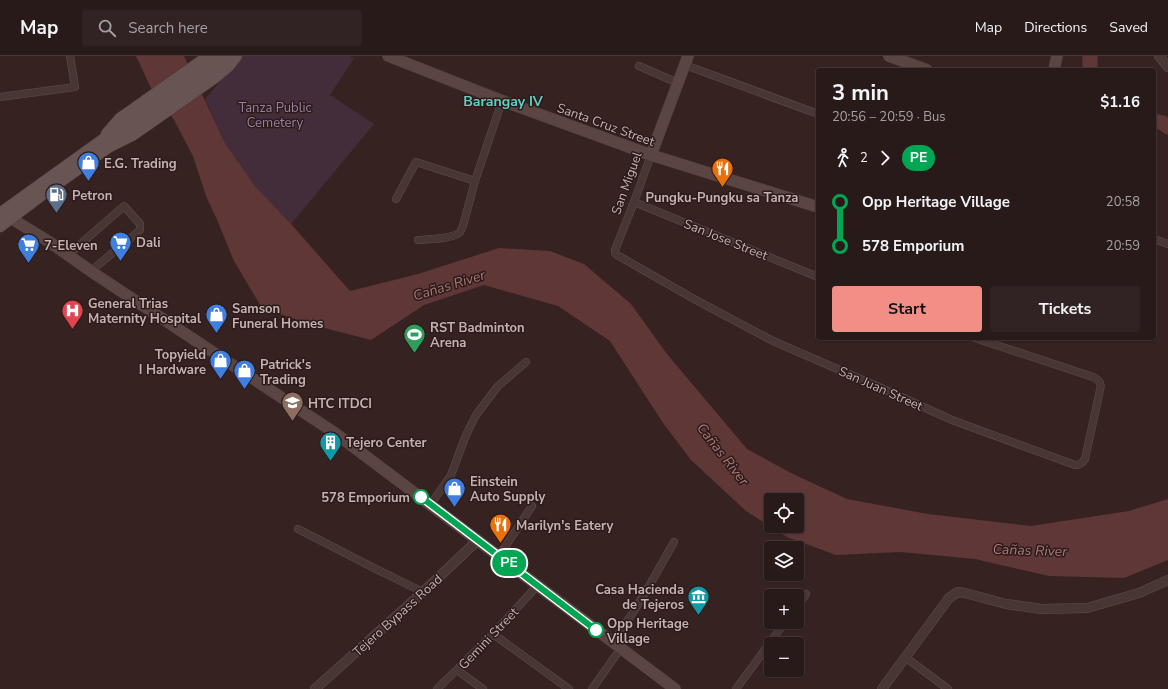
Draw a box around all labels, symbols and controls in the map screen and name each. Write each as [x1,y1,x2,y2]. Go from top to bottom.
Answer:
search box [82,10,362,46]
text: Map [20,15,58,41]
icon: search [96,17,118,39]
text: Search here [128,18,208,38]
text: Map [975,18,1002,37]
text: Directions [1024,18,1087,37]
text: Saved [1109,18,1148,37]
text: 3 min [832,78,889,108]
district label: Barangay IV [463,92,544,111]
text: $1.16 [1100,92,1140,112]
park label: Tanza Public Cemetery [238,99,312,132]
street label: Santa Cruz Street [554,99,657,151]
text: 20:56 – 20:59 · Bus [832,108,946,126]
icon: walk [832,147,854,169]
icon: forward [874,147,896,169]
text: PE [910,148,927,167]
street label: San Miguel [607,149,647,217]
text: 2 [860,149,868,167]
shop icon: E.G. Trading [75,150,101,183]
place label: E.G. Trading [104,155,177,173]
restaurant icon: Pungku-Pungku sa Tanza [709,156,735,189]
fuel station icon: Petron [44,182,70,215]
place label: Petron [72,187,112,205]
place label: Pungku-Pungku sa Tanza [646,189,798,207]
text: Opp Heritage Village [862,192,1010,212]
text: 20:58 [1106,193,1140,211]
street label: San Jose Street [681,215,771,265]
supermarket icon: Dali [108,229,134,262]
supermarket icon: 7-Eleven [15,232,41,265]
place label: Dali [136,234,160,252]
text: 578 Emporium [862,236,964,256]
place label: 7-Eleven [44,237,98,255]
text: 20:59 [1106,237,1140,255]
water label: Cañas River [411,265,488,305]
button: Start [832,286,982,332]
button: Tickets [990,286,1140,332]
place label: General Trias Maternity Hospital [88,295,202,328]
hospital icon: General Trias Maternity Hospital [59,297,85,330]
place label: Samson Funeral Homes [232,300,323,333]
shop icon: Samson Funeral Homes [204,302,230,335]
place label: RST Badminton Arena [430,319,525,352]
sports icon: RST Badminton Arena [402,321,428,354]
place label: Topyield I Hardware [139,346,206,379]
shop icon: Topyield I Hardware [208,348,234,381]
place label: Patrick's Trading [260,356,311,389]
shop icon: Patrick's Trading [231,358,257,391]
street label: San Juan Street [836,362,926,416]
school or university icon: HTC ITDCI [279,390,305,423]
place label: HTC ITDCI [308,395,372,413]
water label: Cañas River [692,419,754,490]
building icon: Tejero Center [317,429,343,462]
place label: Tejero Center [346,434,428,452]
place label: Einstein Auto Supply [470,473,545,506]
shop icon: Einstein Auto Supply [441,475,467,508]
place label: 578 Emporium [321,489,410,507]
marker: 578 Emporium [413,489,429,505]
map controls [764,493,804,677]
button: locate [764,493,804,533]
restaurant icon: Marilyn's Eatery [487,512,513,545]
place label: Marilyn's Eatery [516,517,613,535]
water label: Cañas River [992,540,1069,561]
button: layers [764,541,804,581]
line badge: PE [491,550,527,576]
text: PE [500,553,518,572]
street label: Tejero Bypass Road [349,571,446,661]
place label: Casa Hacienda de Tejeros [595,581,684,614]
museum icon: Casa Hacienda de Tejeros [686,583,712,616]
button: + [764,589,804,629]
street label: Gemini Street [455,603,523,674]
place label: Opp Heritage Village [606,615,689,648]
marker: Opp Heritage Village [588,622,604,638]
button: − [764,637,804,677]

